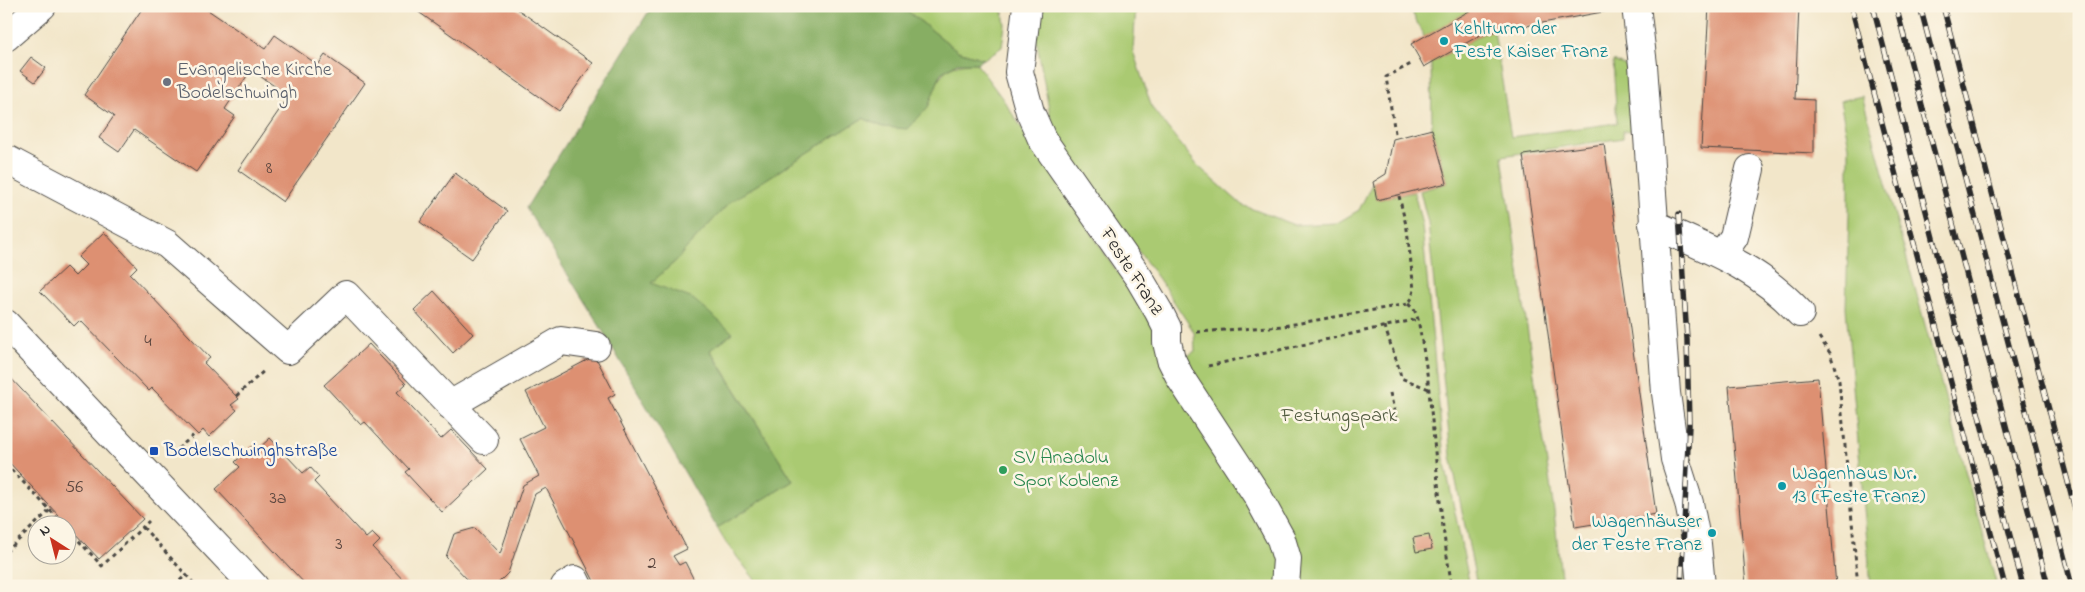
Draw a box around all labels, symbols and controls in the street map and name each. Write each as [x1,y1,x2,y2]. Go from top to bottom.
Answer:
place label: Kehlturm der Feste Kaiser Franz [1453,15,1608,67]
marker: Kehlturm der Feste Kaiser Franz [1438,35,1450,47]
place label: Evangelische Kirche Bodelschwingh [176,56,332,109]
marker: Evangelische Kirche Bodelschwingh [161,76,173,88]
house number: 8 [266,156,273,182]
street label: Feste Franz [1091,222,1171,322]
house number: 4 [144,329,152,355]
park label: Festungspark [1280,402,1397,432]
place label: Bodelschwinghstraße [163,437,338,467]
place label: SV Anadolu Spor Koblenz [1013,444,1119,496]
marker: Bodelschwinghstraße [148,445,160,457]
place label: Wagenhaus Nr. 13 (Feste Franz) [1792,460,1925,512]
marker: SV Anadolu Spor Koblenz [997,464,1009,476]
house number: 56 [65,475,83,501]
marker: Wagenhaus Nr. 13 (Feste Franz) [1776,480,1788,492]
house number: 3a [269,486,287,512]
place label: Wagenhäuser der Feste Franz [1571,508,1703,560]
north arrow [28,514,78,564]
text: N [35,519,55,542]
marker: Wagenhäuser der Feste Franz [1706,527,1718,539]
house number: 3 [335,532,343,558]
house number: 2 [648,551,657,577]

